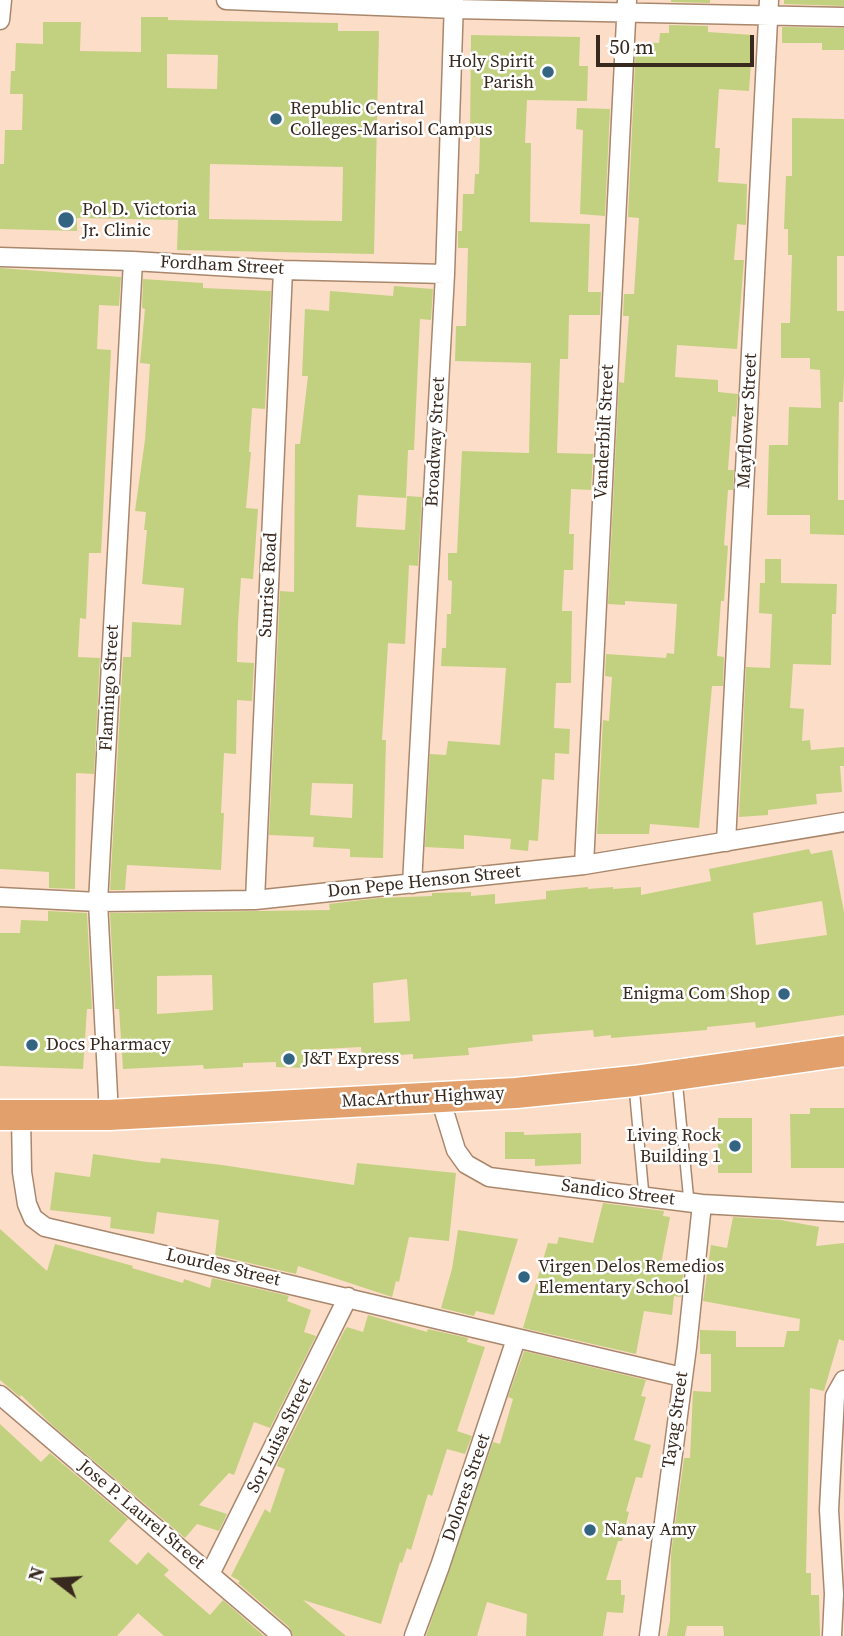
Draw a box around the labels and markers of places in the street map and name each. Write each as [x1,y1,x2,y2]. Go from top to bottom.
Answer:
place label: Holy Spirit Parish [448,51,534,94]
marker: Holy Spirit Parish [540,64,556,80]
place label: Republic Central Colleges-Marisol Campus [290,98,493,140]
marker: Republic Central Colleges-Marisol Campus [268,111,284,127]
place label: Pol D. Victoria Jr. Clinic [82,199,197,242]
marker: Pol D. Victoria Jr. Clinic [56,210,76,230]
place label: Enigma Com Shop [622,983,770,1005]
marker: Enigma Com Shop [776,986,792,1002]
place label: Docs Pharmacy [46,1034,171,1056]
marker: Docs Pharmacy [24,1037,40,1053]
place label: J&T Express [303,1048,399,1070]
marker: J&T Express [281,1051,297,1067]
place label: Living Rock Building 1 [626,1125,721,1168]
marker: Living Rock Building 1 [727,1138,743,1154]
place label: Virgen Delos Remedios Elementary School [538,1256,724,1298]
marker: Virgen Delos Remedios Elementary School [516,1269,532,1285]
place label: Nanay Amy [604,1519,696,1541]
marker: Nanay Amy [582,1522,598,1538]

